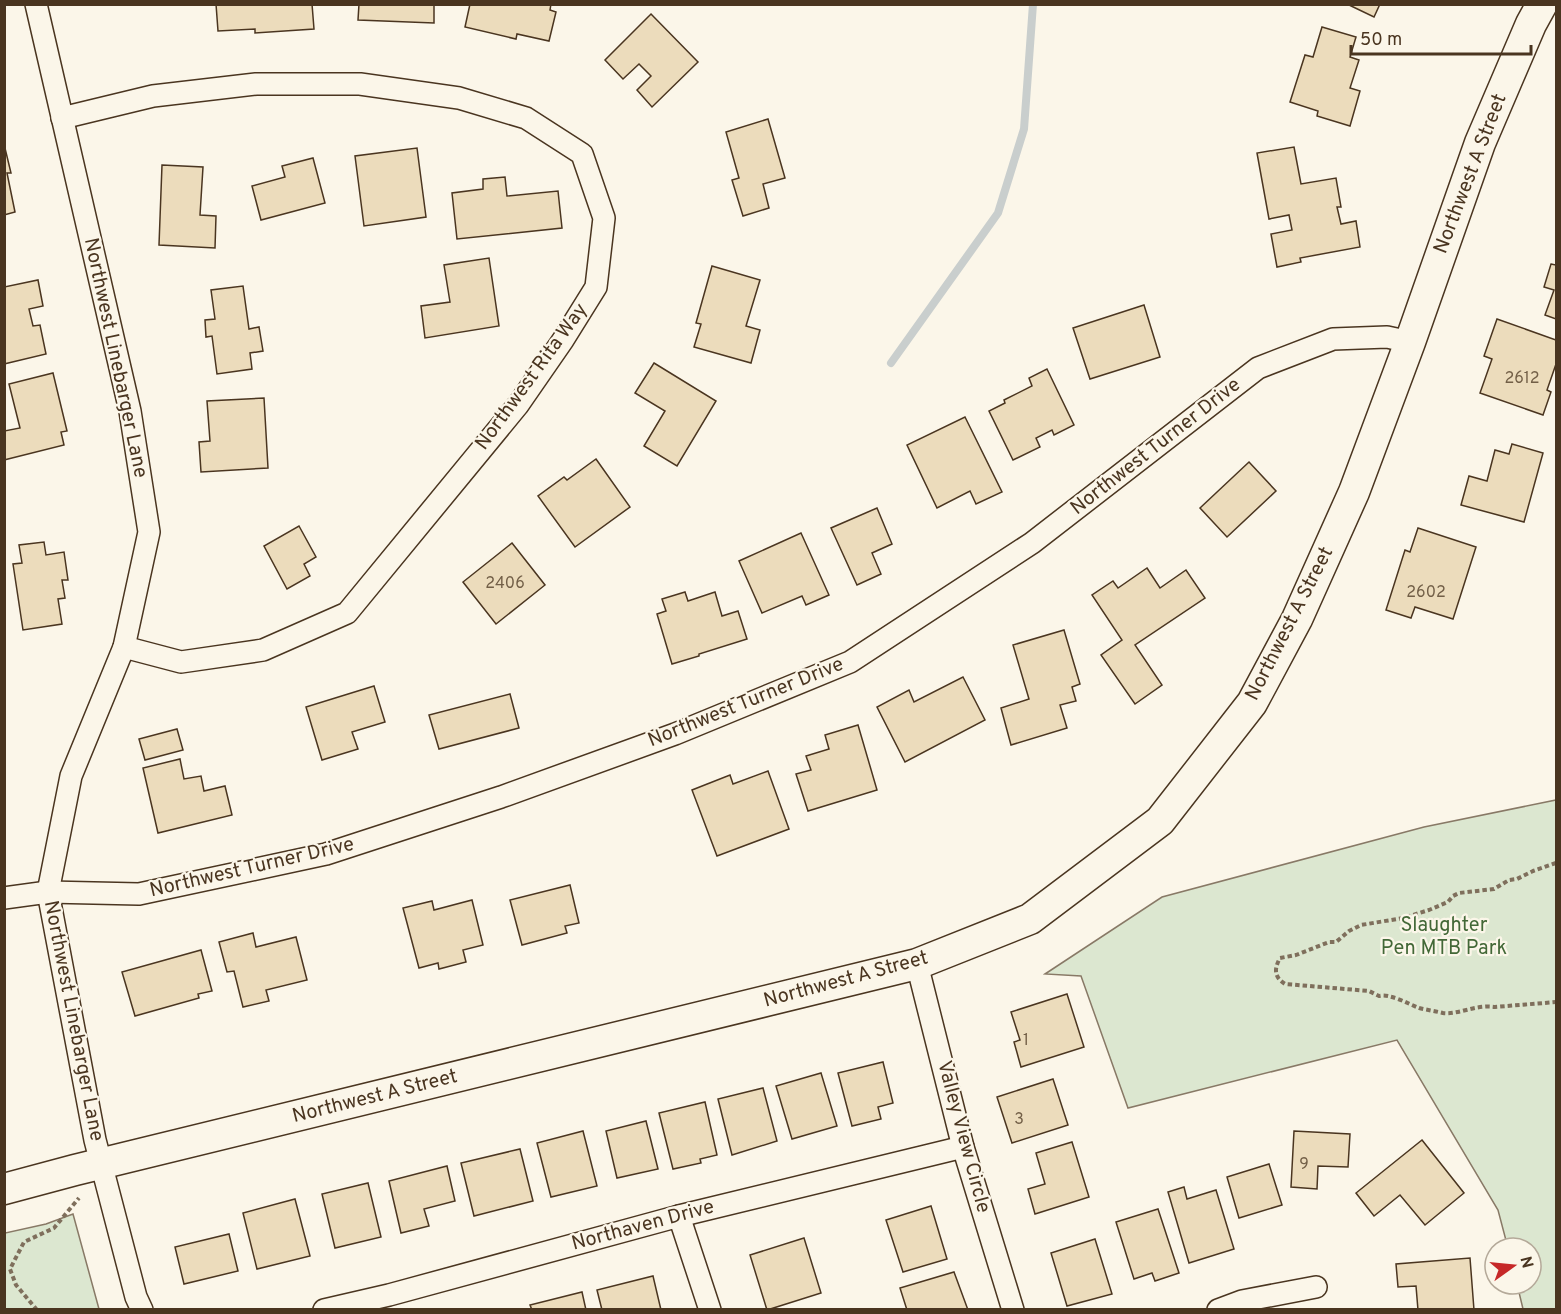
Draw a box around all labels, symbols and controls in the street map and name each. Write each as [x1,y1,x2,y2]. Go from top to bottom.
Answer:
scale bar [1351,18,1531,56]
text: 50 m [1360,29,1402,52]
street label: Northwest A Street [1429,90,1513,258]
street label: Northwest Linebarger Lane [77,236,153,480]
street label: Northwest Rita Way [470,298,594,456]
house number: 2612 [1504,369,1540,389]
street label: Northwest Turner Drive [1066,372,1246,522]
street label: Northwest A Street [1240,543,1340,705]
house number: 2406 [485,574,525,594]
house number: 2602 [1406,583,1446,603]
street label: Northwest Turner Drive [644,652,848,754]
street label: Northwest Turner Drive [147,832,357,904]
street label: Northwest Linebarger Lane [37,898,109,1144]
park label: Slaughter Pen MTB Park [1381,913,1507,962]
street label: Northwest A Street [761,946,931,1014]
house number: 1 [1023,1031,1029,1051]
street label: Valley View Circle [930,1058,996,1216]
street label: Northwest A Street [290,1064,460,1130]
house number: 3 [1014,1110,1024,1130]
house number: 9 [1299,1155,1309,1175]
street label: Northaven Drive [569,1194,717,1258]
north arrow [1483,1236,1543,1296]
text: N [1514,1254,1537,1271]

